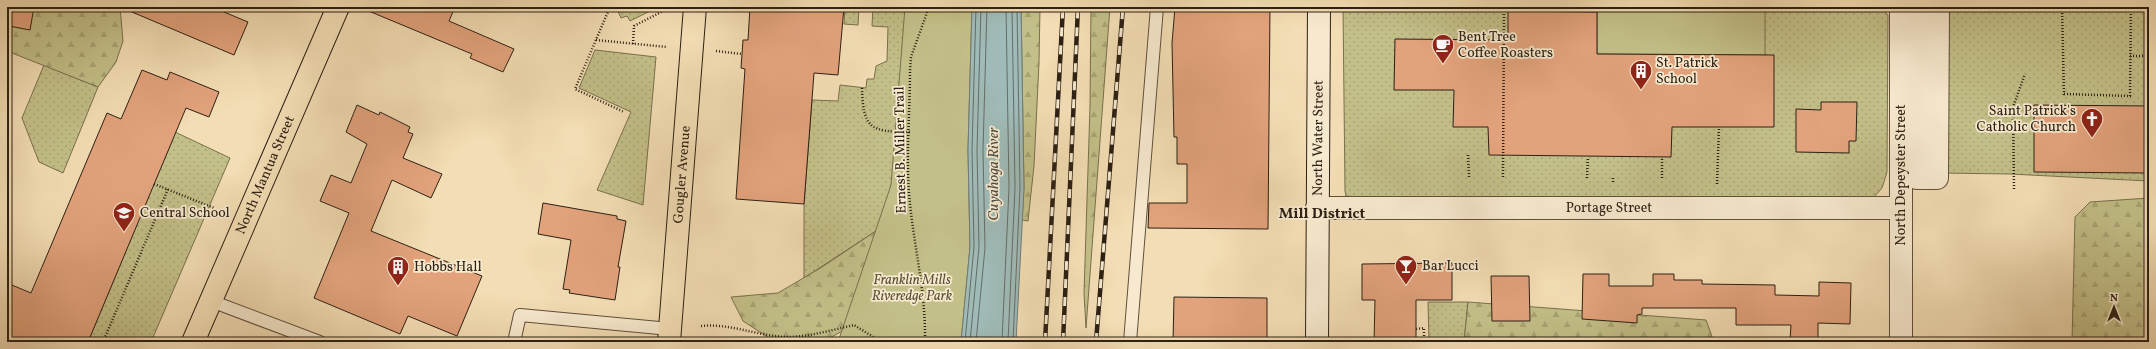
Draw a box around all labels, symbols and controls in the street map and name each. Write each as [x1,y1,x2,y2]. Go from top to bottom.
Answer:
place label: Bent Tree Coffee Roasters [1458,28,1553,63]
cafe icon: Bent Tree Coffee Roasters [1430,32,1456,65]
place label: St. Patrick School [1656,54,1719,89]
building icon: St. Patrick School [1628,58,1654,91]
street label: North Water Street [1308,80,1328,196]
street label: Ernest B. Miller Trail [890,86,912,214]
place label: Saint Patrick's Catholic Church [1977,102,2076,137]
street label: North Depeyster Street [1892,104,1911,246]
church icon: Saint Patrick's Catholic Church [2079,106,2105,139]
street label: North Mantua Street [231,113,299,237]
street label: Gougler Avenue [669,125,695,224]
water label: Cuyahoga River [984,127,1005,221]
street label: Portage Street [1566,199,1652,218]
school or university icon: Central School [111,200,137,233]
place label: Central School [140,204,230,223]
district label: Mill District [1279,204,1366,225]
bar icon: Bar Lucci [1393,253,1419,286]
building icon: Hobbs Hall [385,254,411,287]
place label: Bar Lucci [1422,257,1479,276]
place label: Hobbs Hall [414,258,482,277]
park label: Franklin Mills Riveredge Park [872,271,953,306]
north arrow [2094,287,2134,327]
text: N [2110,291,2118,306]

